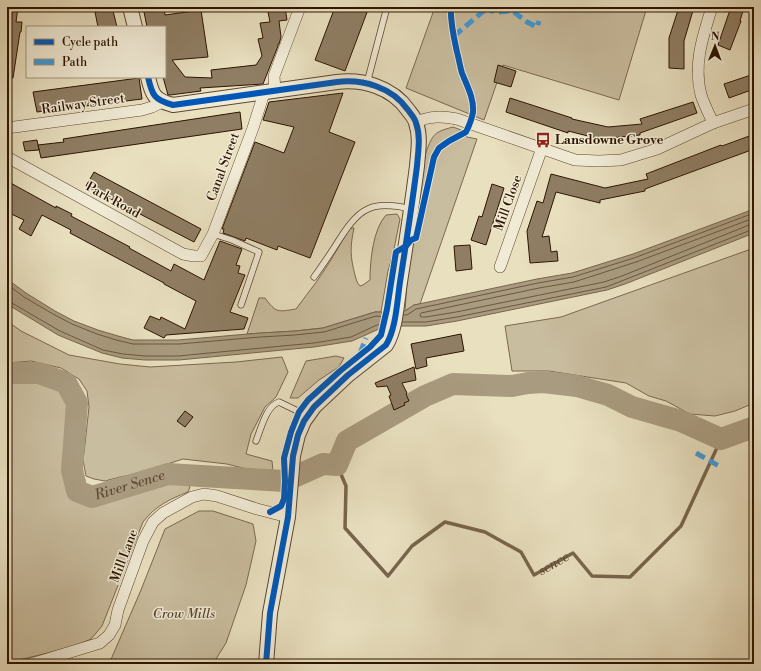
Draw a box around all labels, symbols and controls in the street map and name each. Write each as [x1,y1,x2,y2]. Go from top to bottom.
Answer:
legend [26,26,166,78]
north arrow [695,26,735,66]
text: N [711,30,720,44]
text: Cycle path [62,35,118,50]
text: Path [62,55,87,70]
street label: Railway Street [40,90,126,118]
street label: Canal Street [203,130,243,203]
bus stop icon: Lansdowne Grove [534,131,552,149]
place label: Lansdowne Grove [555,132,664,148]
street label: Mill Close [490,172,526,233]
street label: Park Road [83,178,144,222]
water label: River Sence [92,466,167,505]
street label: Mill Lane [107,527,142,585]
water label: sence [534,548,573,580]
park label: Crow Mills [153,606,215,622]

